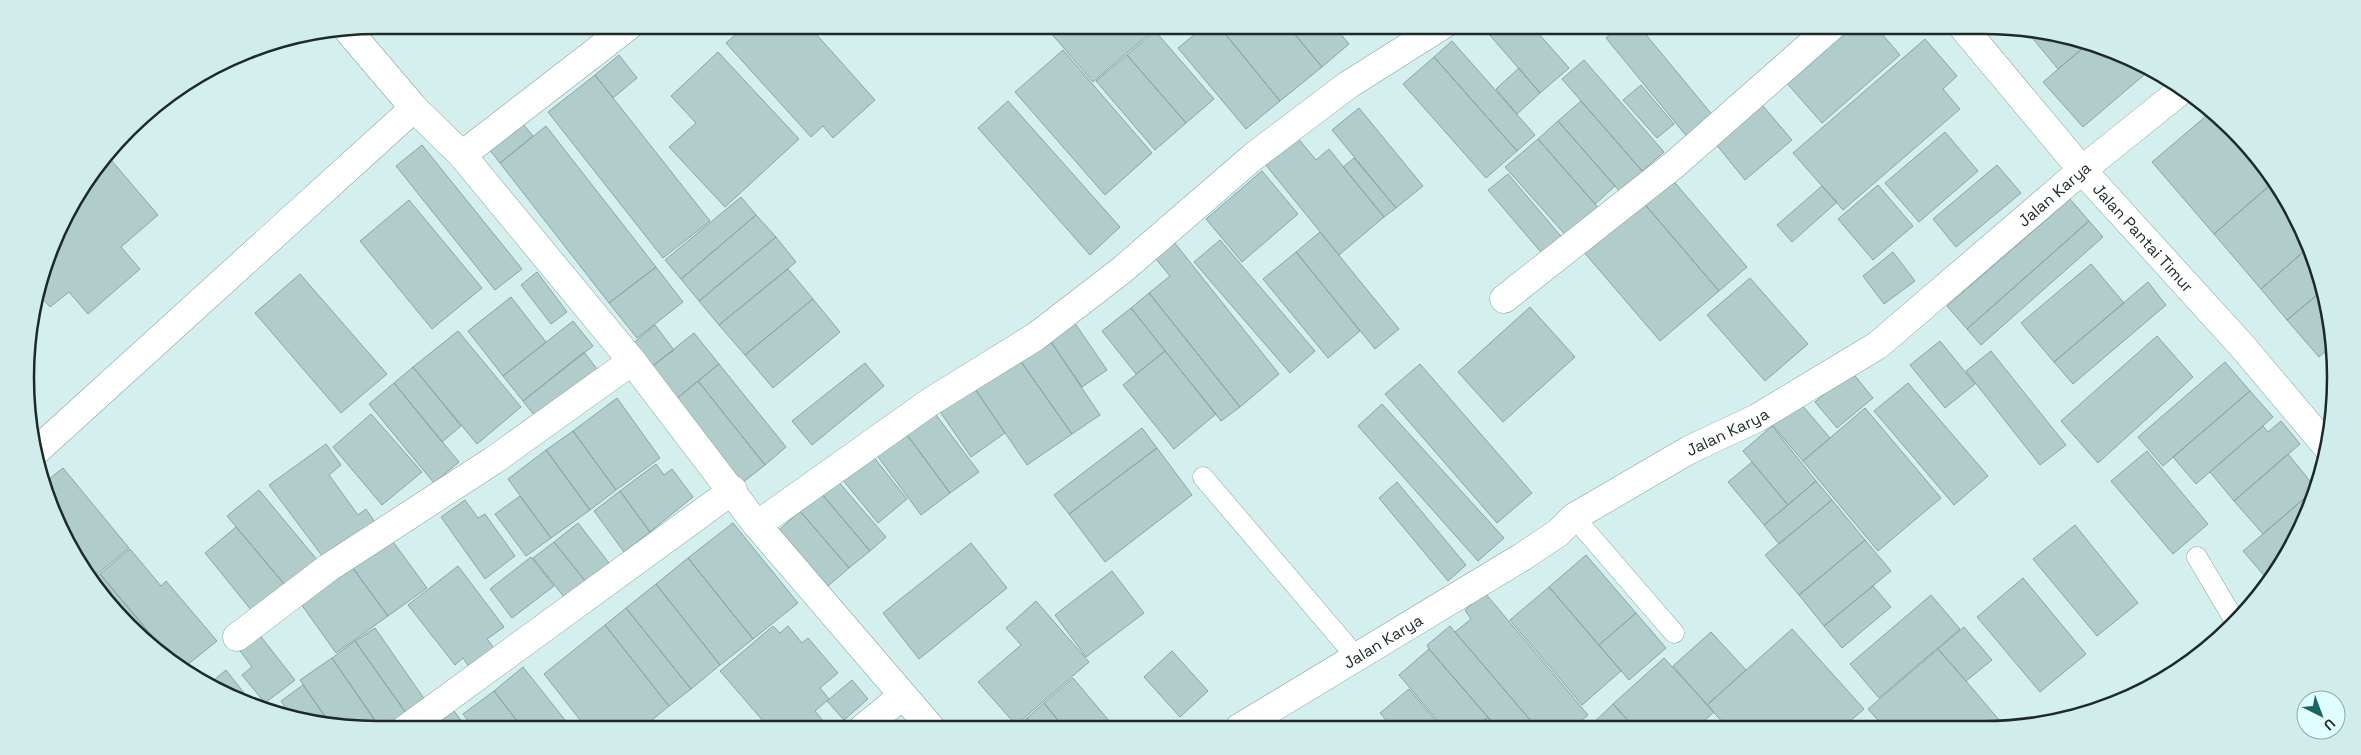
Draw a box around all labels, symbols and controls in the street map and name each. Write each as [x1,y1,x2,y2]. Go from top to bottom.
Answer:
street label: Jalan Karya [2014,157,2095,231]
street label: Jalan Pantai Timur [2088,179,2198,297]
street label: Jalan Karya [1683,403,1773,461]
street label: Jalan Karya [1339,609,1427,674]
north arrow [2296,690,2346,740]
text: U [2320,715,2339,735]

